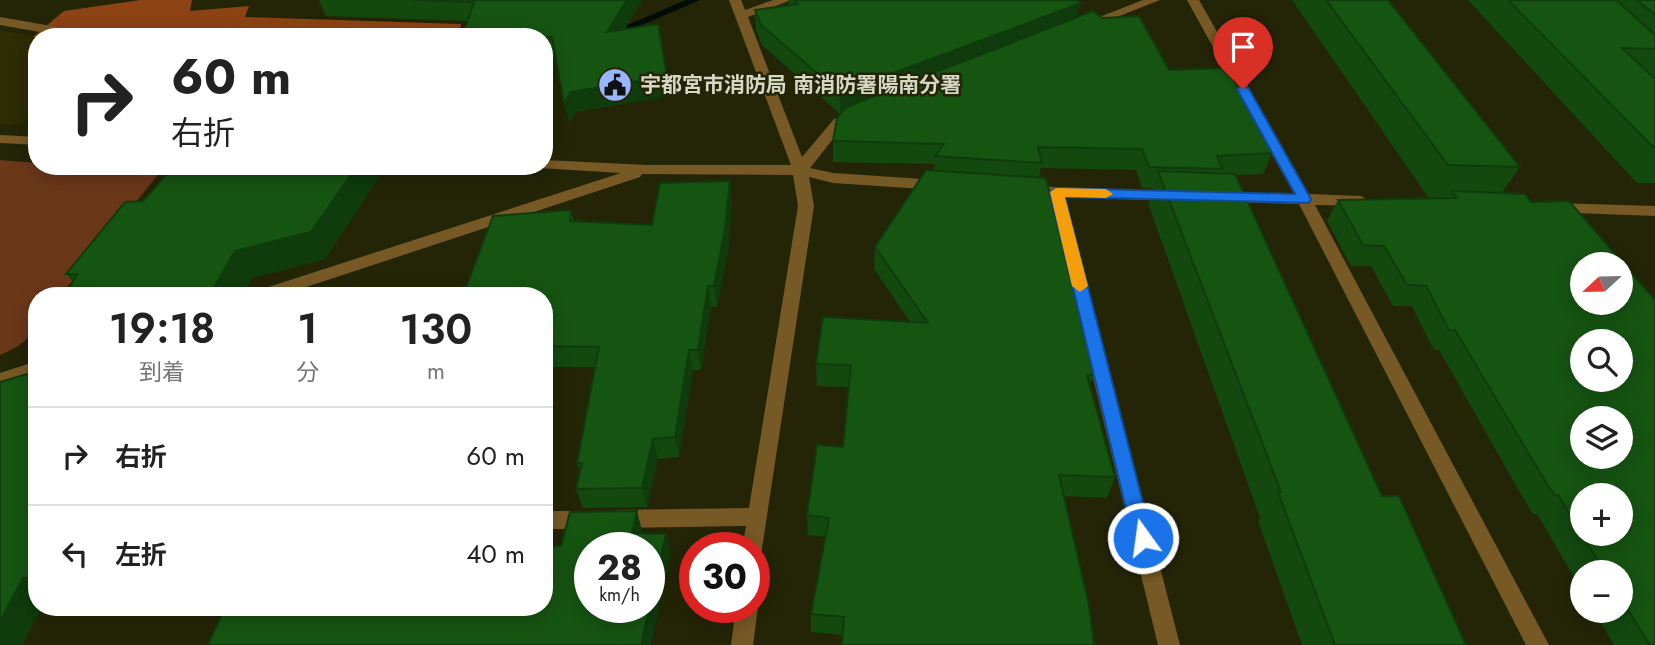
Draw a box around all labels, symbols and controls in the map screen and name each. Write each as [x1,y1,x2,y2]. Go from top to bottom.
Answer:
pin [1213,17,1273,89]
icon: arrive [1224,28,1262,66]
text: 60 m [171,42,291,112]
icon: right [56,56,147,147]
public building icon: 宇都宮市消防局 南消防署陽南分署 [596,66,634,104]
place label: 宇都宮市消防局 南消防署陽南分署 [640,70,961,100]
text: 右折 [171,110,235,156]
north arrow [1570,252,1633,315]
map controls [1570,252,1633,623]
text: 19:18 [109,298,215,359]
text: 1 [297,298,318,359]
text: 130 [400,299,472,360]
button: search [1570,329,1633,392]
text: m [427,354,445,388]
text: 到着 [139,355,185,389]
text: 分 [296,355,319,389]
button: layers [1570,406,1633,469]
icon: right [56,437,94,475]
text: 60 m [466,437,525,475]
text: 右折 [115,438,167,476]
button: + [1570,483,1633,546]
position arrow [1106,501,1180,575]
speed limit sign: 30 [679,532,770,623]
icon: left [56,535,94,573]
text: 40 m [466,535,525,573]
text: 左折 [115,536,167,574]
text: 28 [597,543,642,593]
button: − [1570,560,1633,623]
text: km/h [599,582,640,608]

